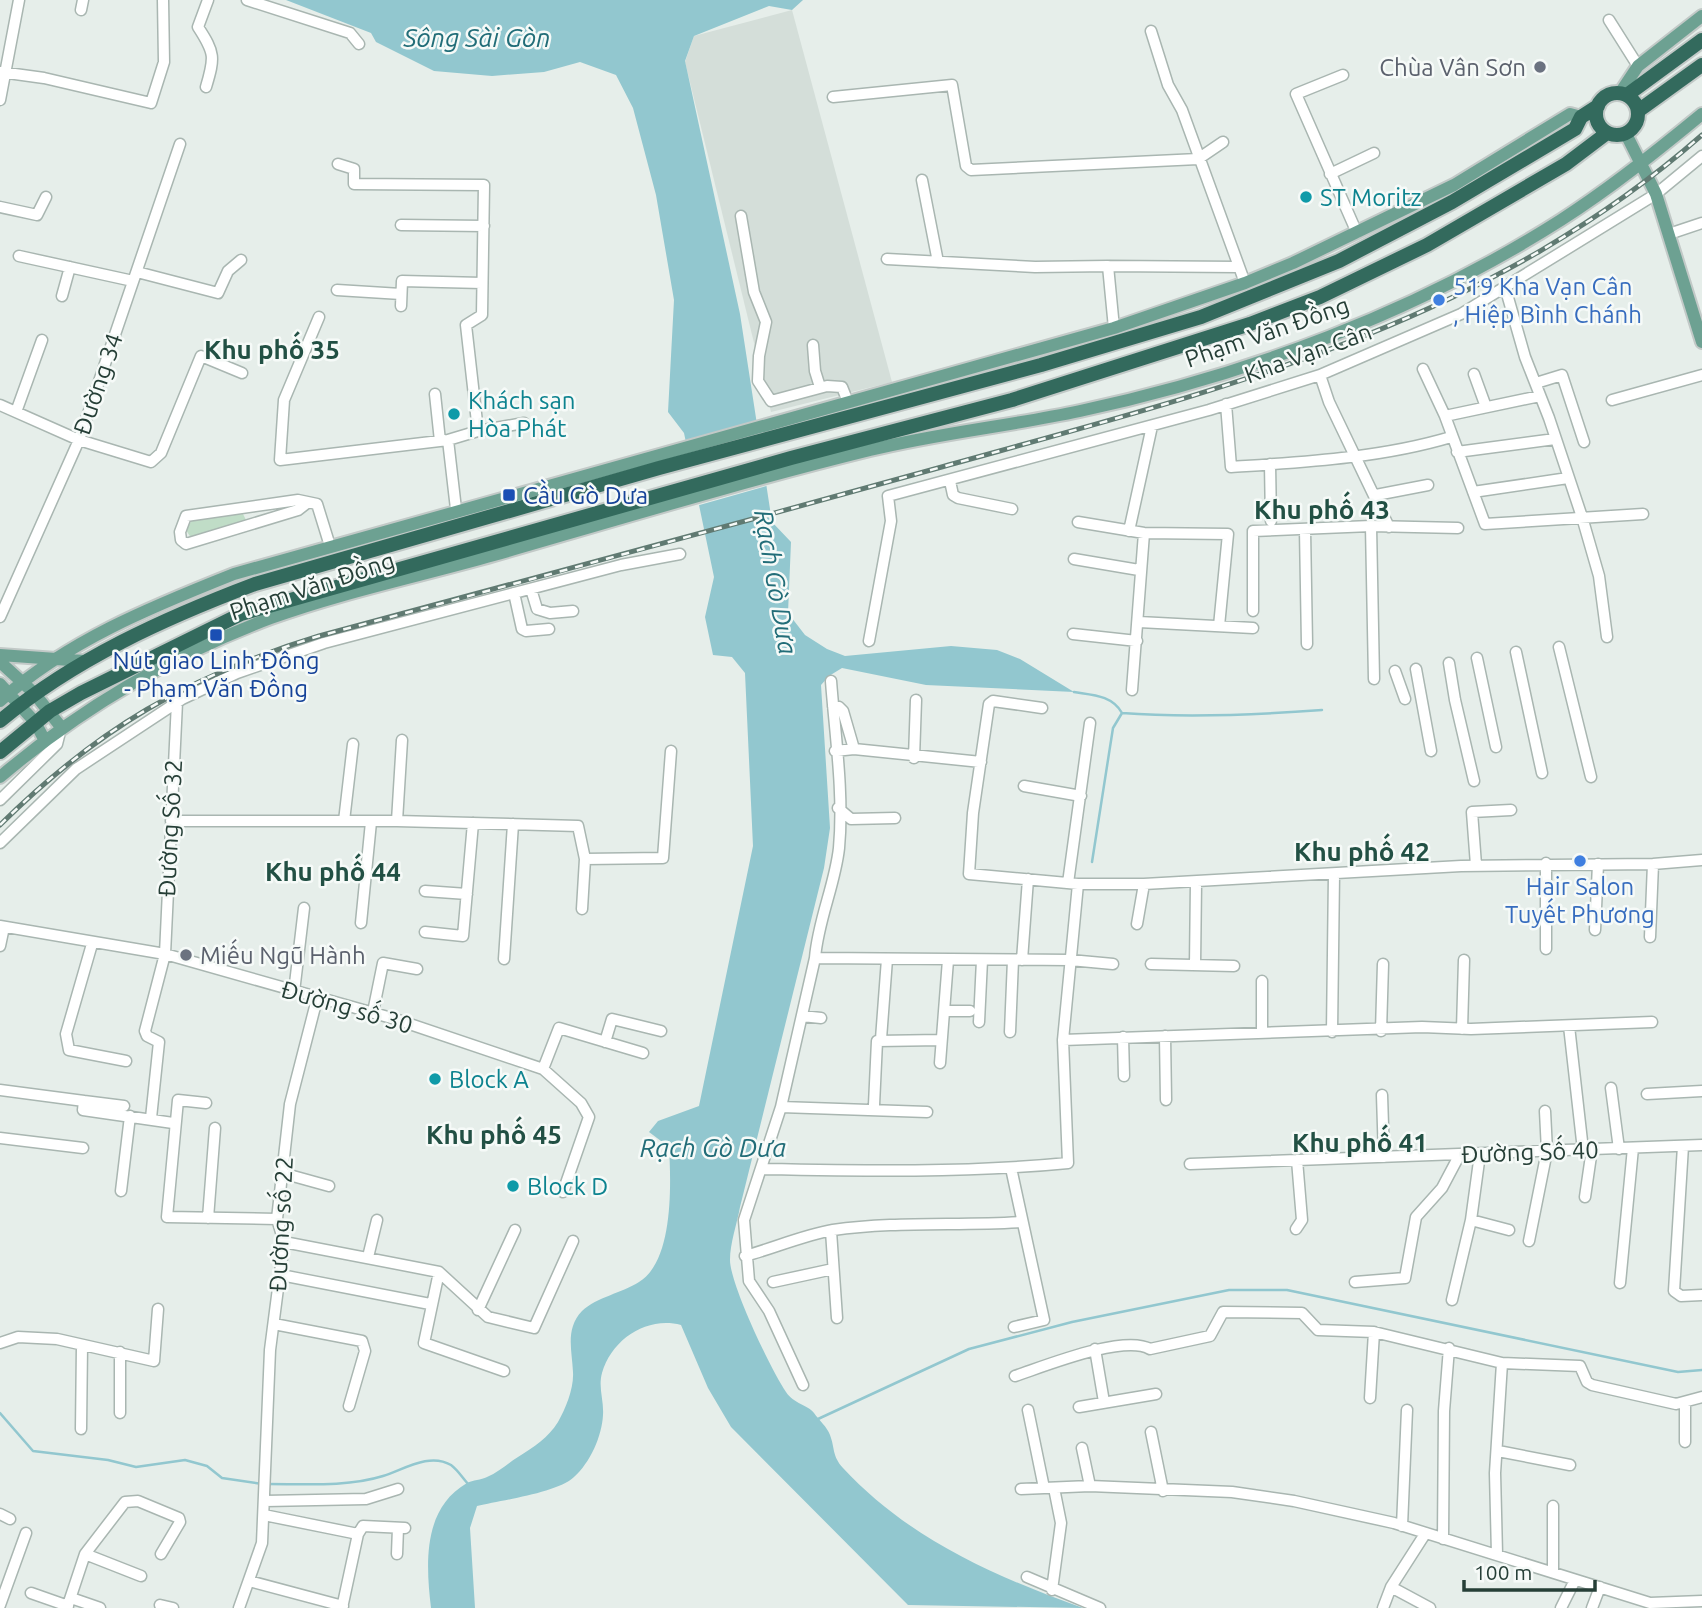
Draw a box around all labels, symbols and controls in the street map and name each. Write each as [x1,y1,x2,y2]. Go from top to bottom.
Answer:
water label: Sông Sài Gòn [402,23,551,52]
place label: Chùa Vân Sơn [1379,54,1526,81]
marker: Chùa Vân Sơn [1532,59,1548,75]
place label: ST Moritz [1320,184,1422,211]
marker: ST Moritz [1298,189,1314,205]
place label: 519 Kha Vạn Cân , Hiệp Bình Chánh [1453,273,1642,328]
street label: Phạm Văn Đồng [1180,288,1353,373]
marker: 519 Kha Vạn Cân , Hiệp Bình Chánh [1431,292,1447,308]
street label: Kha Vạn Cân [1241,318,1375,388]
street label: Đường 34 [68,330,128,438]
district label: Khu phố 35 [204,331,340,364]
place label: Khách sạn Hòa Phát [468,387,575,442]
marker: Khách sạn Hòa Phát [446,406,462,422]
place label: Cầu Gò Dưa [523,478,648,509]
marker: Cầu Gò Dưa [501,487,517,503]
district label: Khu phố 43 [1254,491,1390,524]
water label: Rạch Gò Dưa [749,507,803,657]
street label: Phạm Văn Đồng [225,543,398,625]
marker: Nút giao Linh Đông - Phạm Văn Đồng [208,627,224,643]
place label: Nút giao Linh Đông - Phạm Văn Đồng [112,647,320,702]
street label: Đường Số 32 [149,758,187,897]
district label: Khu phố 42 [1294,833,1430,866]
district label: Khu phố 44 [265,853,401,886]
marker: Hair Salon Tuyết Phương [1572,853,1588,869]
place label: Hair Salon Tuyết Phương [1505,873,1655,928]
place label: Miếu Ngũ Hành [200,938,366,969]
marker: Miếu Ngũ Hành [178,947,194,963]
street label: Đường số 30 [278,972,417,1039]
place label: Block A [449,1066,529,1093]
marker: Block A [427,1071,443,1087]
district label: Khu phố 45 [426,1116,562,1149]
district label: Khu phố 41 [1292,1124,1428,1157]
street label: Đường Số 40 [1461,1132,1599,1168]
water label: Rạch Gò Dưa [640,1133,786,1162]
street label: Đường số 22 [260,1155,298,1292]
place label: Block D [527,1173,608,1200]
marker: Block D [505,1178,521,1194]
scale bar [1464,1548,1595,1592]
text: 100 m [1474,1560,1532,1584]

